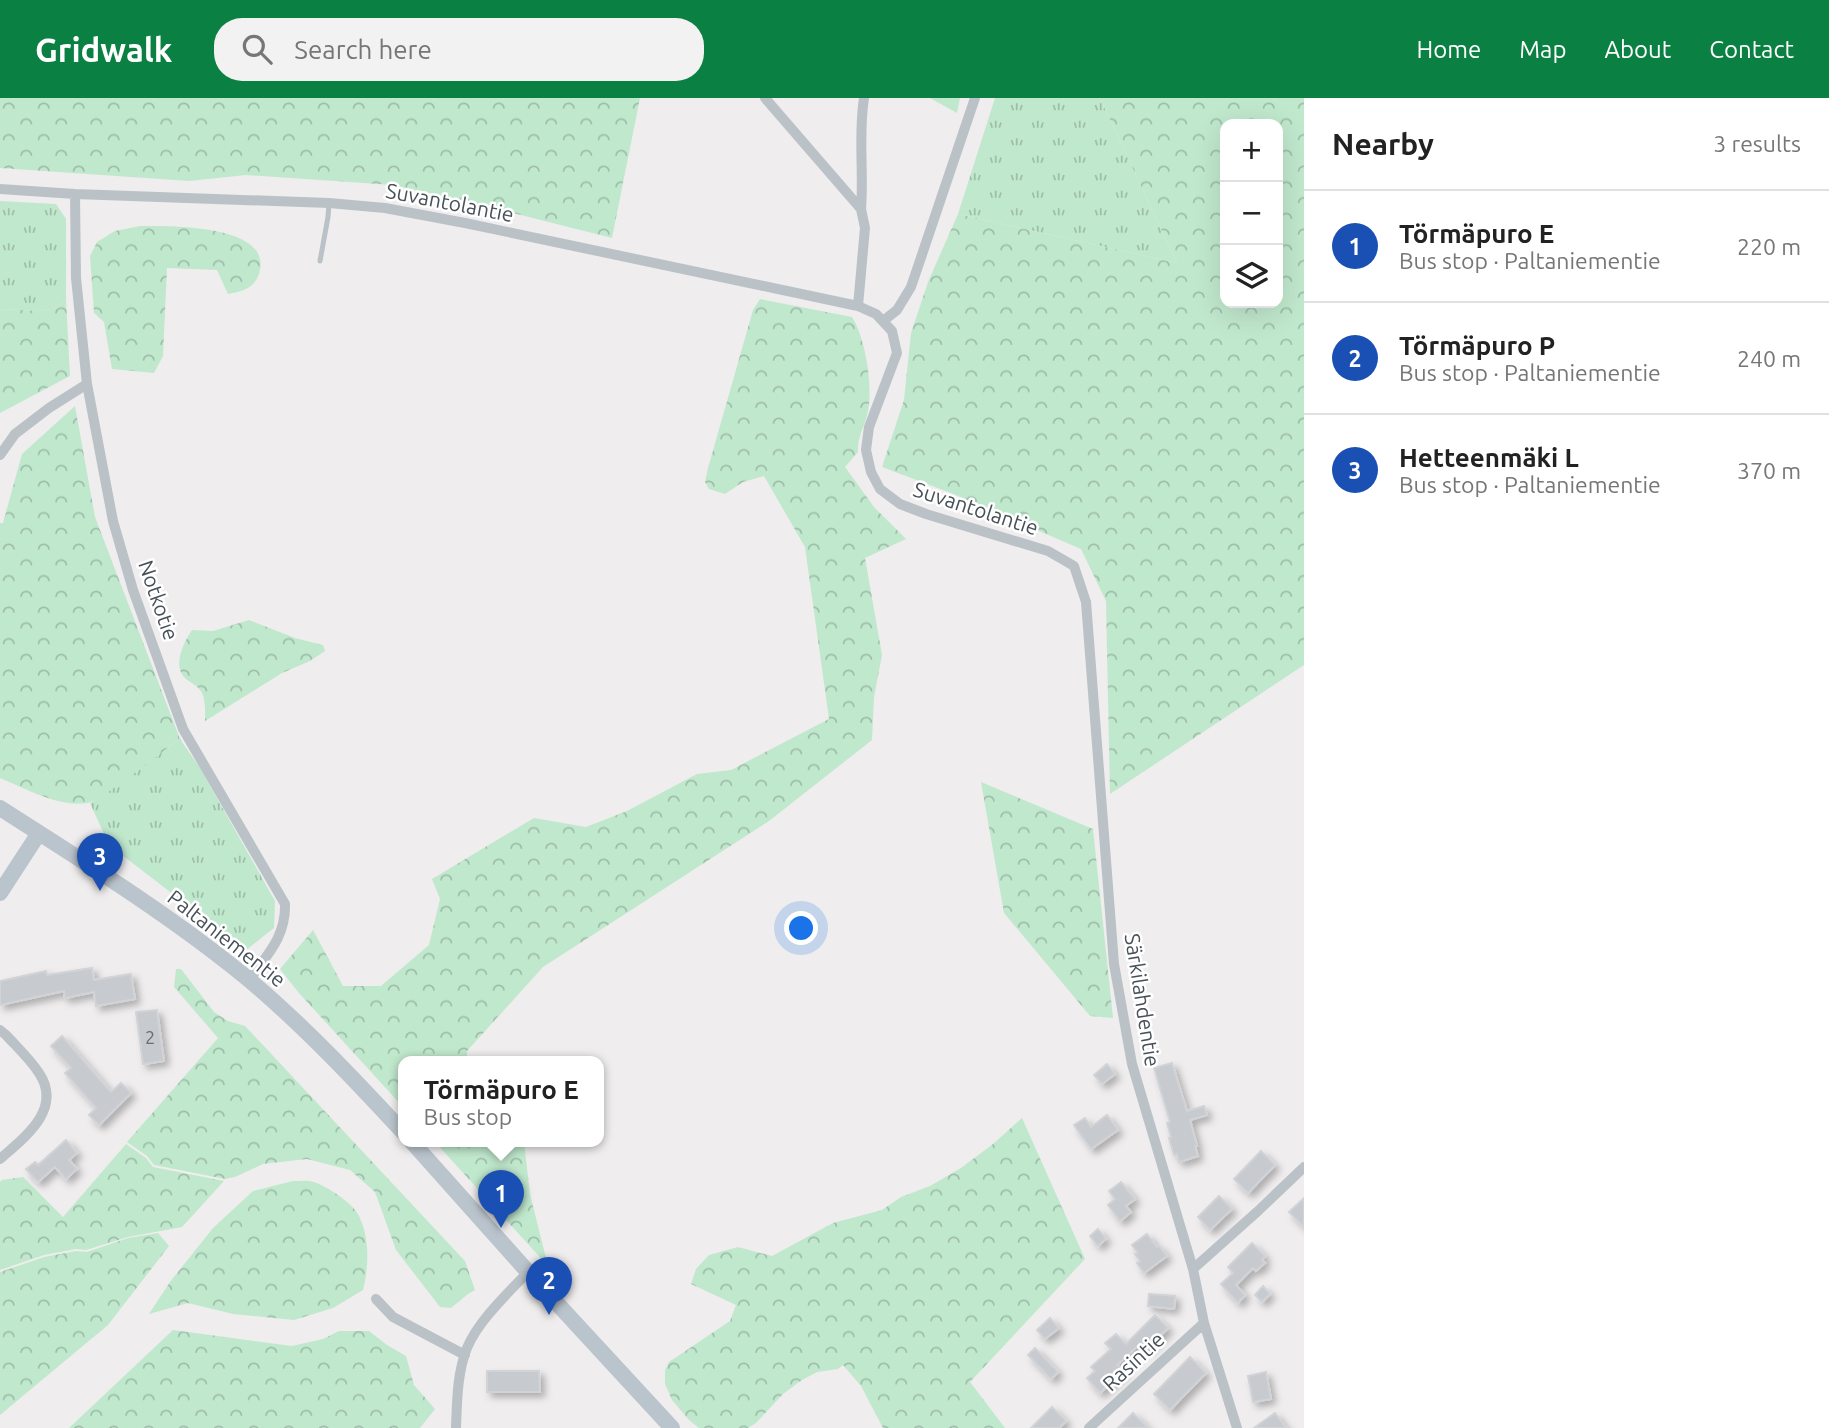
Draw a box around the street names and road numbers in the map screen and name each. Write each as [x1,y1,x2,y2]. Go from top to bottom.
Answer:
street label: Suvantolantie [384,178,516,226]
street label: Suvantolantie [911,477,1041,539]
street label: Notkotie [134,557,184,643]
street label: Paltaniementie [163,885,291,991]
street label: Särkilahdentie [1121,932,1165,1068]
street label: Rasintie [1097,1327,1169,1395]

